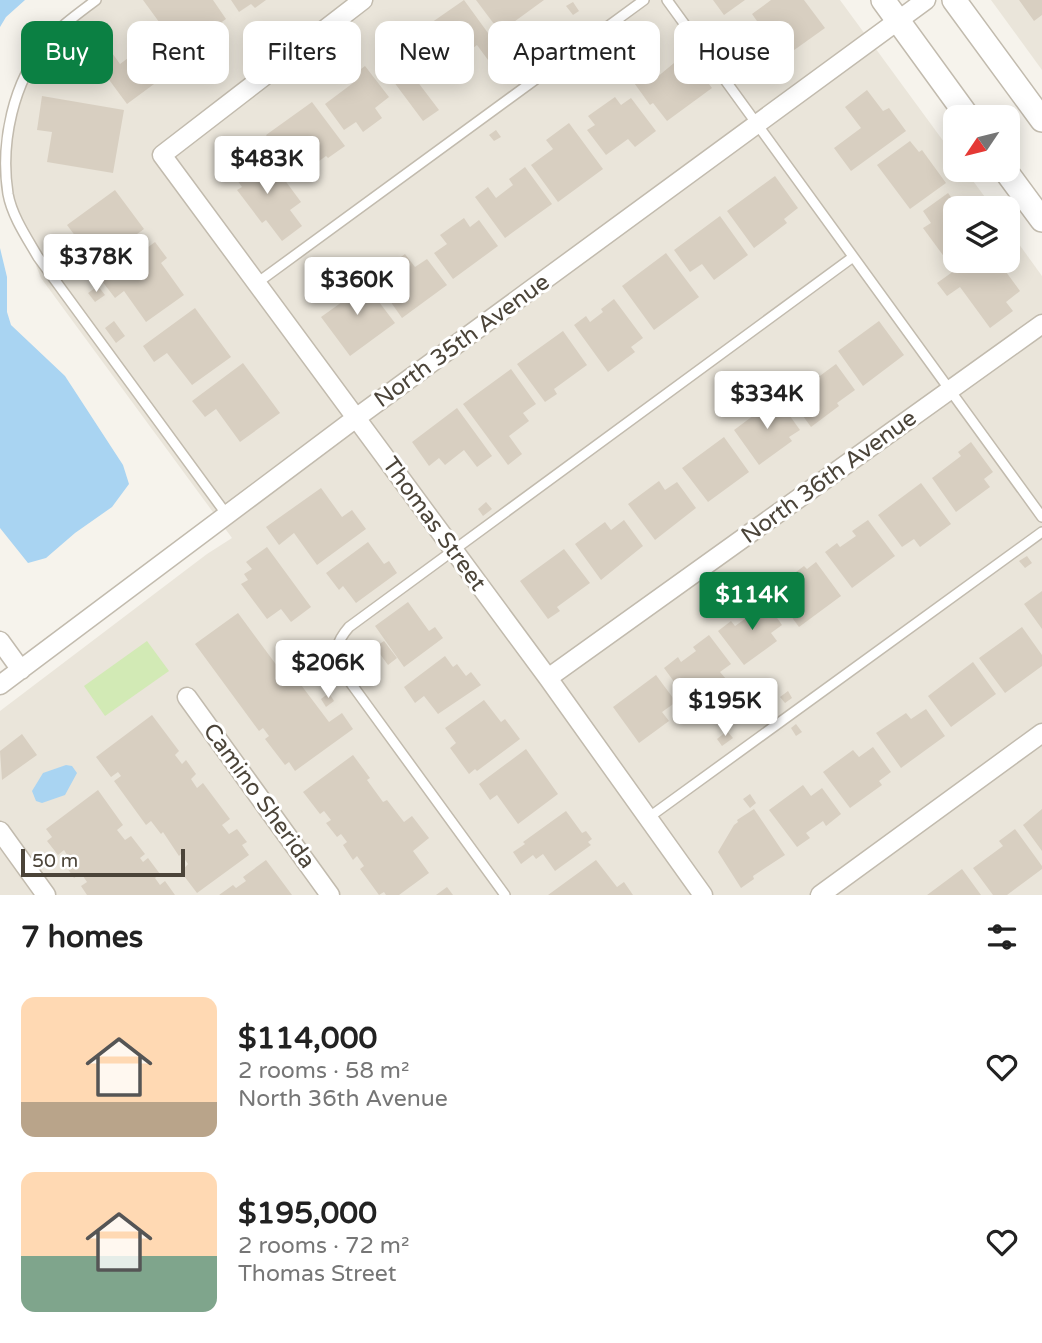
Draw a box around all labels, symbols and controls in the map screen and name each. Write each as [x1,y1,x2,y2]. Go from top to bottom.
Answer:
chip: Buy [21,21,113,84]
chip: Rent [127,21,229,84]
chip: Filters [243,21,361,84]
chip: New [375,21,474,84]
chip: Apartment [488,21,660,84]
chip: House [674,21,794,84]
north arrow [943,105,1020,182]
map controls [943,105,1020,273]
pin: $483K [218,136,316,196]
text: $483K [231,145,303,173]
button: layers [943,196,1020,273]
pin: $378K [47,234,145,294]
text: $378K [60,243,132,271]
pin: $360K [308,258,406,317]
text: $360K [321,266,393,294]
street label: North 35th Avenue [369,268,555,414]
pin: $334K [718,372,816,431]
text: $334K [731,380,803,408]
street label: North 36th Avenue [736,404,922,550]
street label: Thomas Street [376,452,492,597]
pin: $114K [703,572,801,632]
text: $114K [716,581,788,609]
pin: $206K [279,640,377,700]
text: $206K [292,649,364,677]
pin: $195K [676,678,774,738]
text: $195K [689,687,761,715]
street label: Camino Sherida [197,718,321,874]
scale bar [21,846,186,878]
text: 50 m [32,850,78,872]
icon: filters [983,918,1021,956]
text: 7 homes [21,919,143,956]
text: $114,000 [238,1020,377,1057]
icon: home [77,1025,161,1109]
icon: heart [983,1048,1021,1086]
text: 2 rooms · 58 m² [238,1057,409,1085]
text: North 36th Avenue [238,1085,448,1113]
text: $195,000 [238,1195,377,1232]
icon: home [77,1200,161,1284]
icon: heart [983,1223,1021,1261]
text: 2 rooms · 72 m² [238,1232,409,1260]
text: Thomas Street [238,1260,397,1288]

